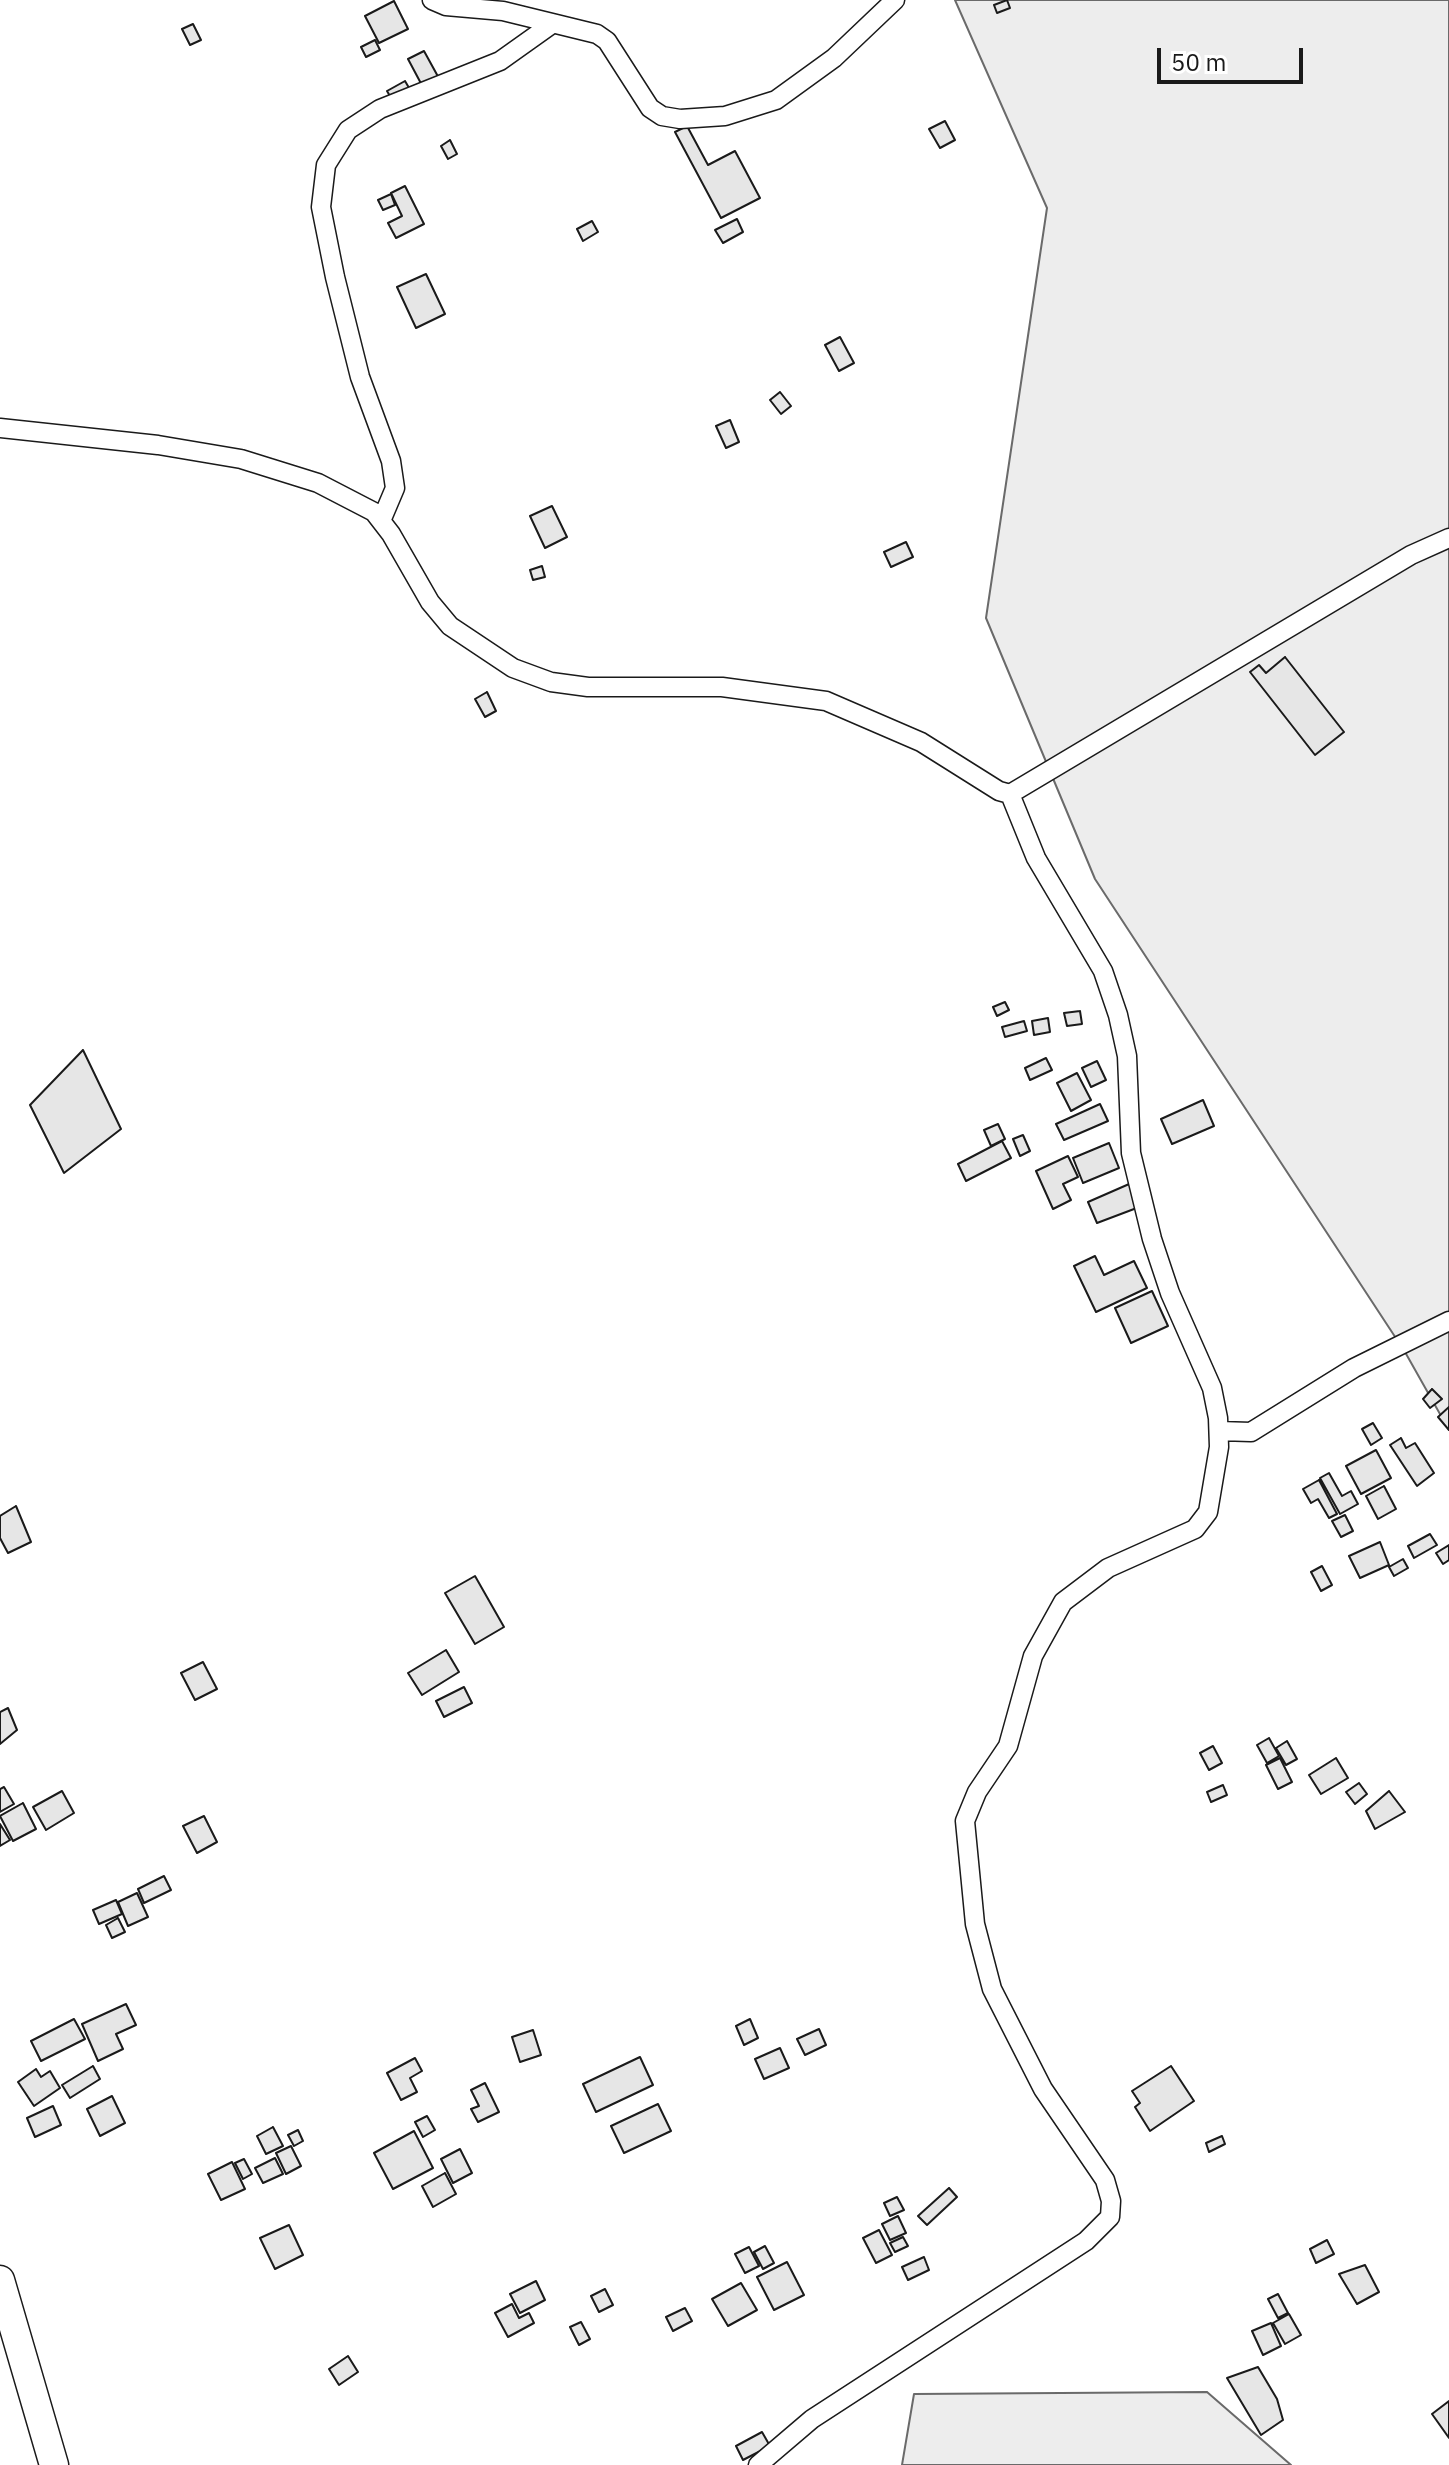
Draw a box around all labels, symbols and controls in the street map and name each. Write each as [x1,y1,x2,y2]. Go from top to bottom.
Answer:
scale bar [1161,32,1307,82]
text: 50 m [1171,46,1226,78]

